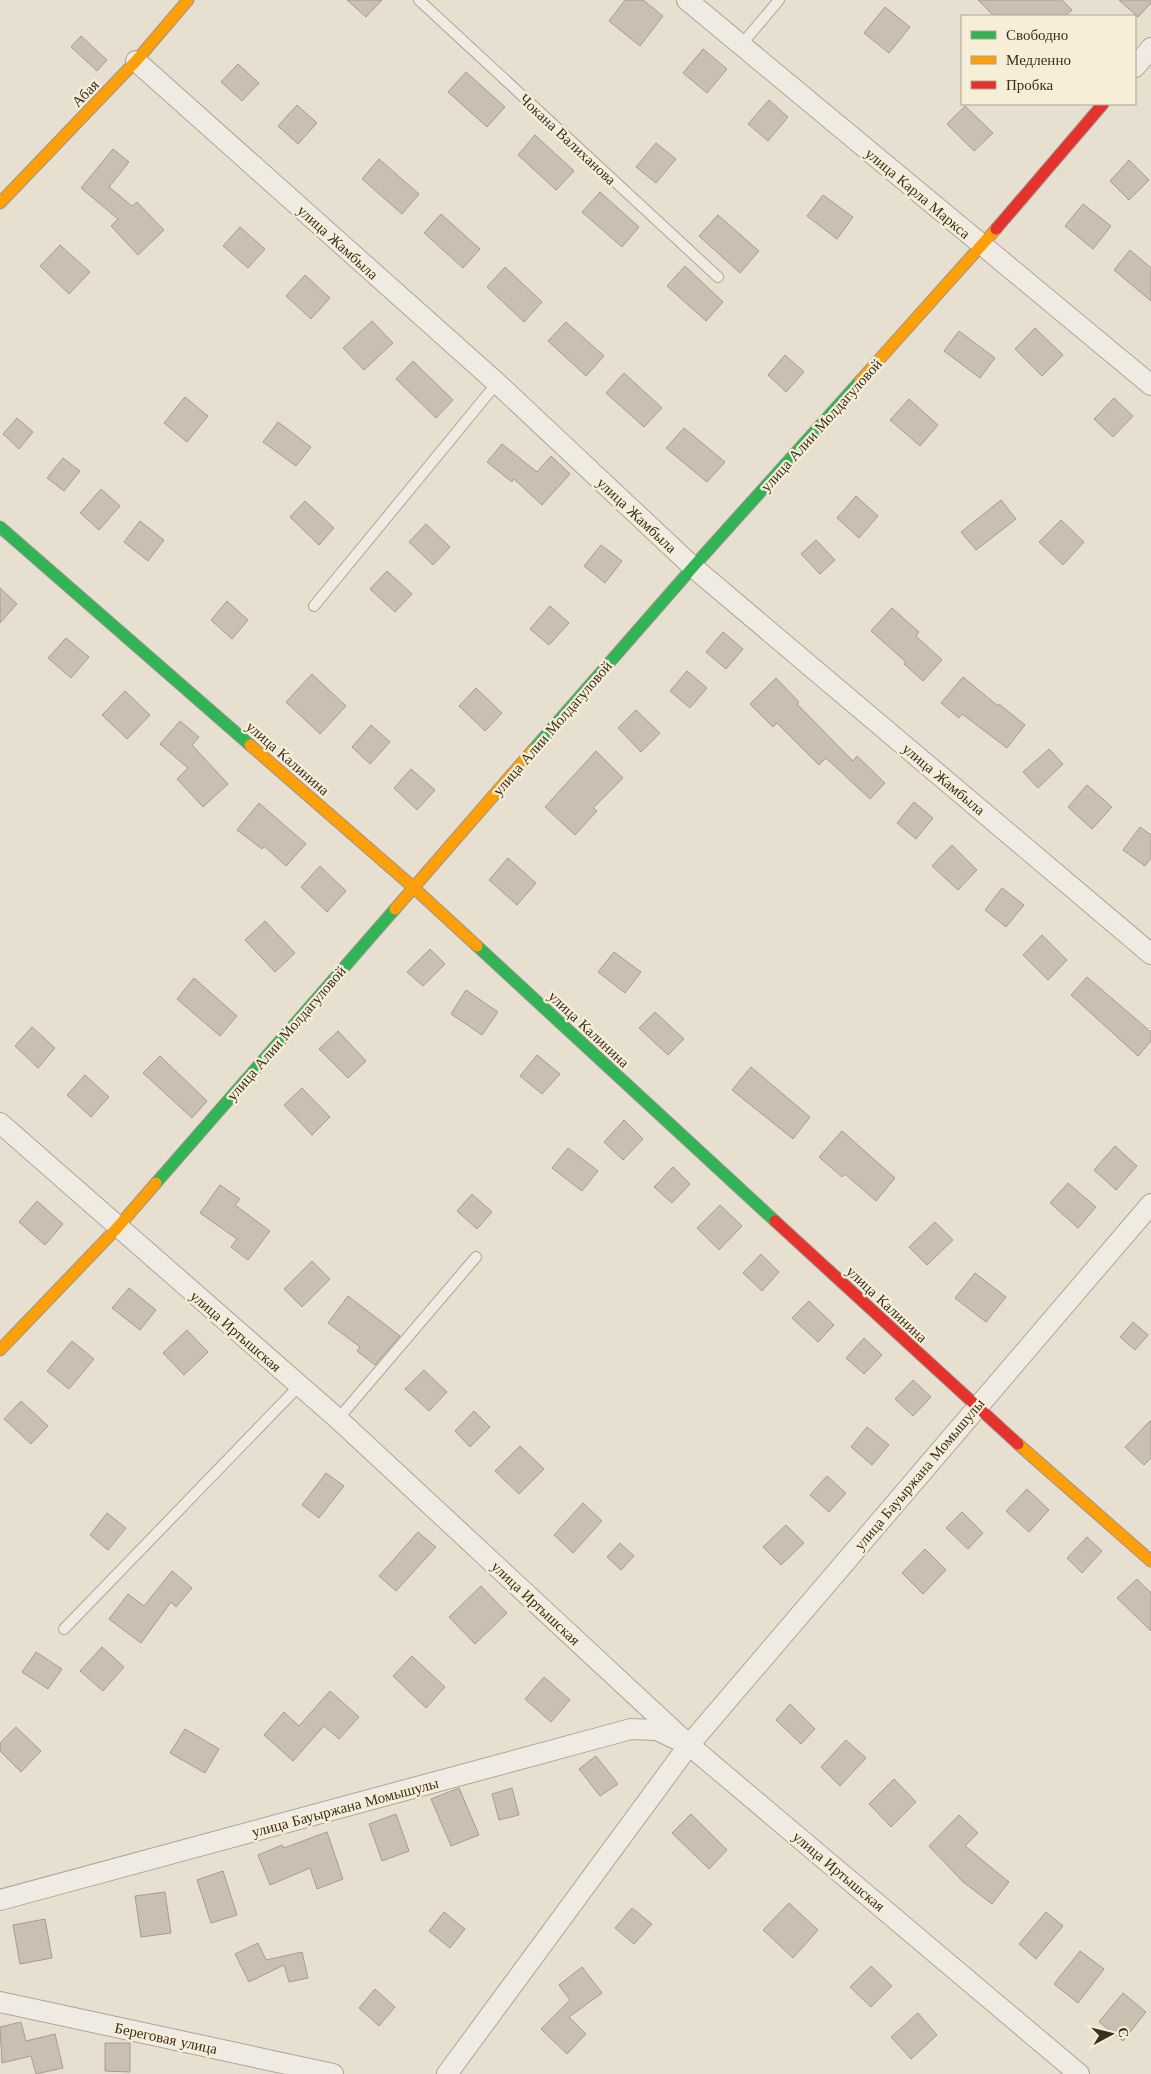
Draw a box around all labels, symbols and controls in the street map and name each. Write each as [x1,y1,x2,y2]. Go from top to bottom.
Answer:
legend [961,15,1136,105]
text: Свободно [1006,25,1068,44]
text: Медленно [1006,50,1071,69]
street label: Абая [67,75,103,111]
text: Пробка [1006,75,1054,94]
street label: Чокана Валиханова [516,89,621,189]
street label: улица Карла Маркса [862,143,975,243]
street label: улица Жамбыла [294,201,383,284]
street label: улица Алии Молдагуловой [756,355,886,495]
street label: улица Жамбыла [593,473,681,557]
street label: улица Алии Молдагуловой [488,657,616,799]
street label: улица Калинина [242,717,334,800]
street label: улица Жамбыла [899,739,990,819]
street label: улица Алии Молдагуловой [222,962,350,1104]
street label: улица Калинина [544,987,634,1072]
street label: улица Калинина [842,1262,932,1347]
street label: улица Иртышская [186,1286,286,1376]
street label: улица Бауыржана Момышулы [850,1394,988,1554]
street label: улица Иртышская [487,1557,585,1649]
street label: улица Бауыржана Момышулы [249,1773,441,1841]
street label: улица Иртышская [789,1827,889,1915]
north arrow [1086,2009,1136,2059]
street label: Береговая улица [113,2018,219,2058]
text: С [1114,2026,1133,2039]

